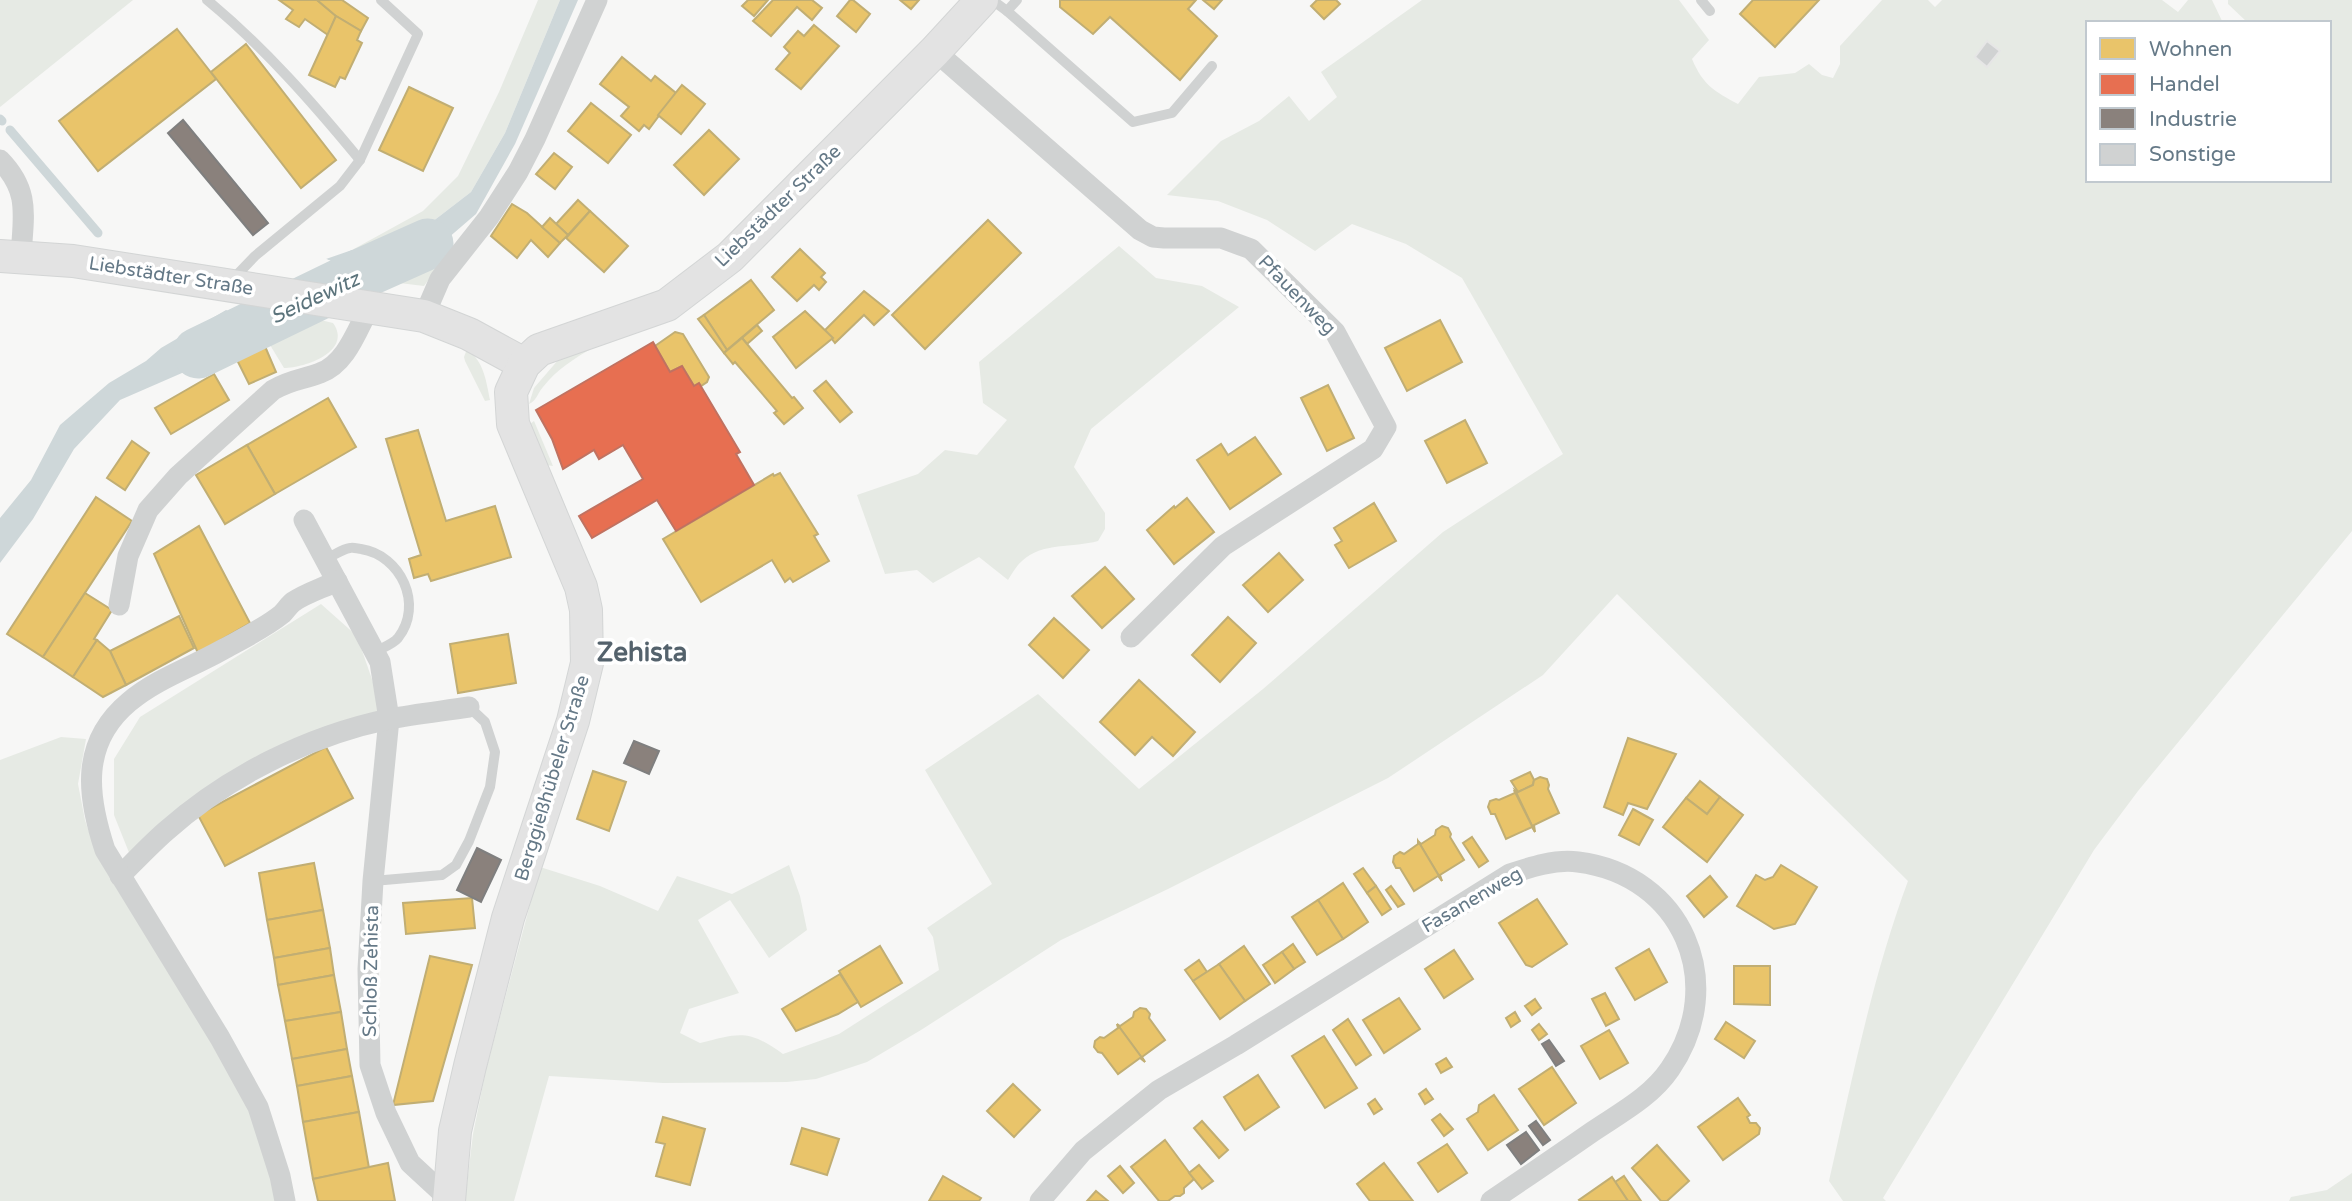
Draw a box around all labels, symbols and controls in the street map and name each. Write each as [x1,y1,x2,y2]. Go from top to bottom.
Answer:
legend [2086,21,2331,182]
text: Wohnen [2149,37,2232,62]
text: Handel [2149,72,2220,97]
text: Industrie [2149,107,2237,132]
street label: Liebstädter Straße [711,140,845,272]
text: Sonstige [2149,142,2236,167]
street label: Pfauenweg [1254,251,1340,339]
street label: Liebstädter Straße [87,252,255,300]
water label: Seidewitz [266,266,365,329]
district label: Zehista [597,637,687,668]
street label: Berggießhübeler Straße [510,672,594,884]
street label: Fasanenweg [1418,862,1526,938]
street label: Schloß Zehista [359,905,383,1037]

